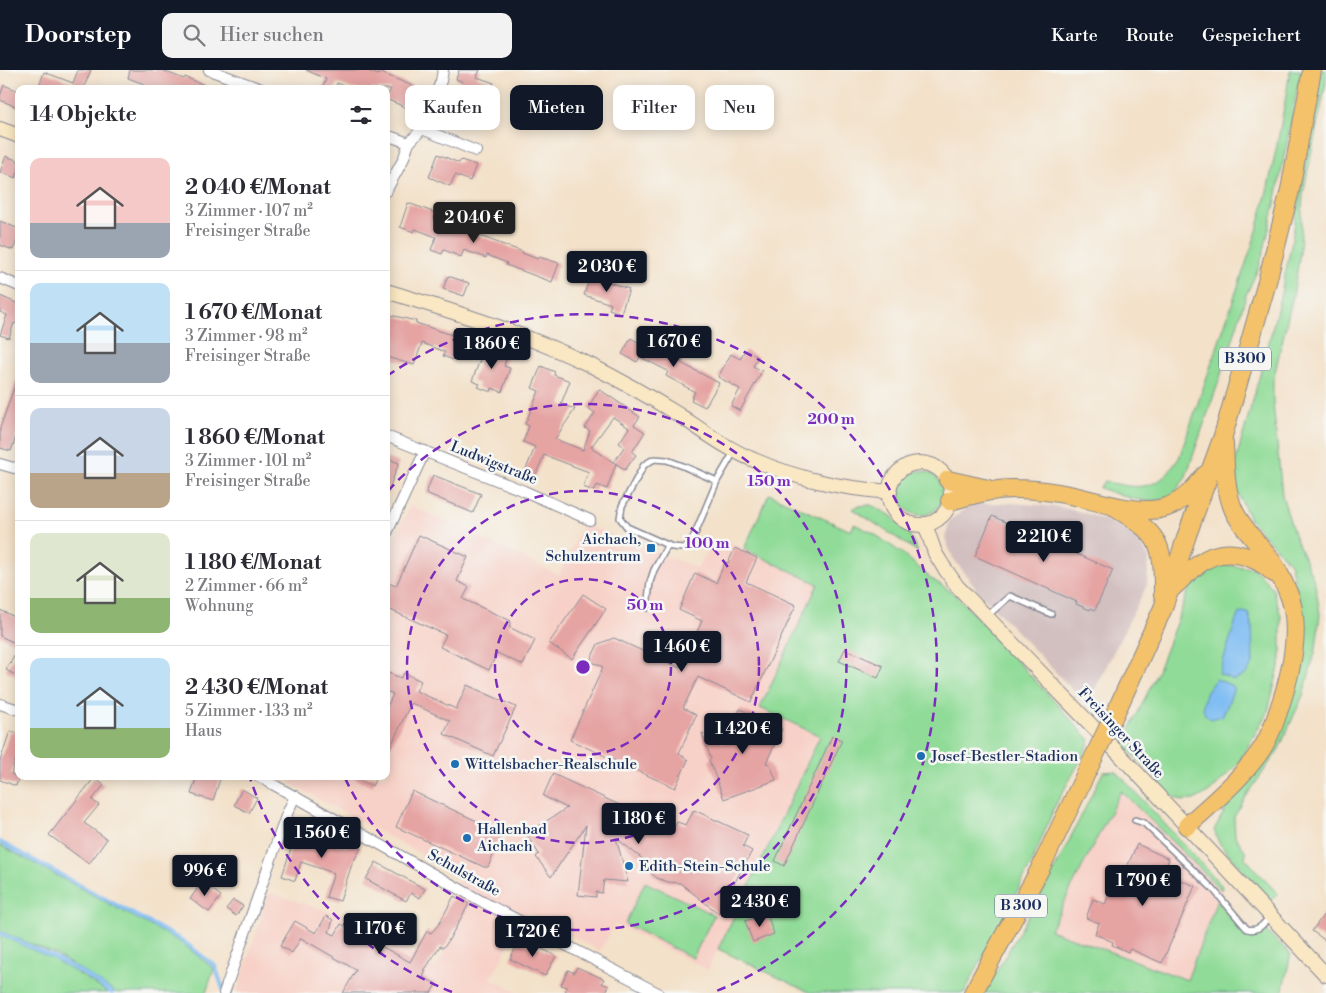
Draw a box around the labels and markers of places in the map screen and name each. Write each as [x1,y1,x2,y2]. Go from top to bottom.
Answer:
pin: 2 040 € [428,202,520,244]
pin: 2 030 € [561,250,653,293]
pin: 1 670 € [628,326,720,368]
pin: 1 860 € [446,328,538,370]
pin: 2 210 € [998,520,1090,563]
place label: Aichach, Schulzentrum [545,530,641,566]
marker: Aichach, Schulzentrum [645,542,657,554]
pin: 1 460 € [636,630,728,673]
centre of rings [574,658,592,676]
pin: 1 420 € [697,712,789,755]
place label: Josef-Bestler-Stadion [930,747,1078,766]
marker: Josef-Bestler-Stadion [915,750,927,762]
place label: Wittelsbacher-Realschule [464,755,637,774]
marker: Wittelsbacher-Realschule [449,758,461,770]
pin: 1 180 € [593,802,685,845]
pin: 1 560 € [276,816,368,859]
place label: Hallenbad Aichach [476,820,547,856]
marker: Hallenbad Aichach [461,832,473,844]
pin: 996 € [170,854,240,897]
place label: Edith-Stein-Schule [639,857,771,876]
marker: Edith-Stein-Schule [623,860,635,872]
pin: 1 790 € [1097,864,1189,907]
pin: 2 430 € [714,886,806,928]
pin: 1 170 € [334,912,426,955]
pin: 1 720 € [487,916,579,958]

